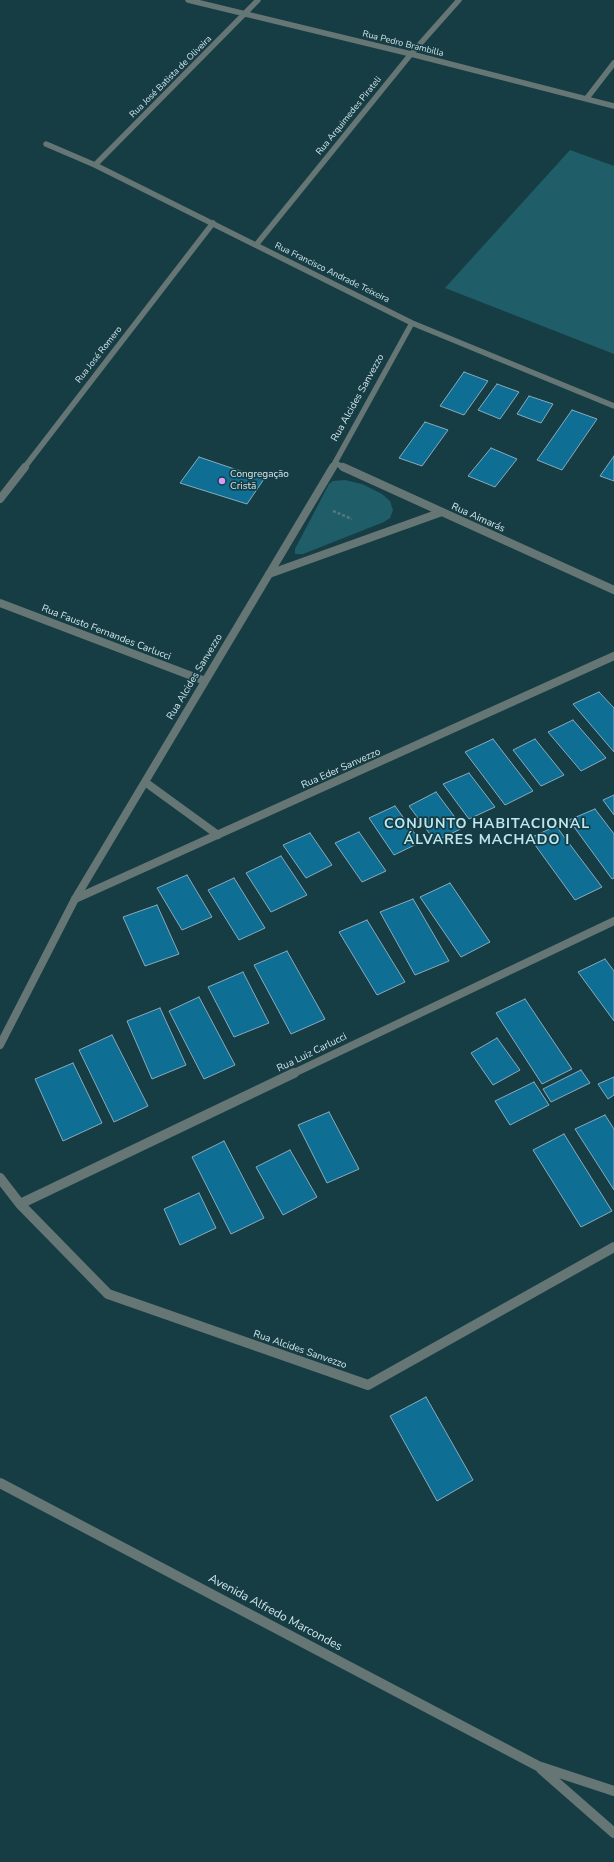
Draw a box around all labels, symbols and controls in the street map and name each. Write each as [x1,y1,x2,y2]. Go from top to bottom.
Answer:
street label: Rua Pedro Brambilla [361,29,445,59]
street label: Rua José Batista de Oliveira [128,34,214,120]
street label: Rua Arquimedes Pirateli [314,75,384,157]
street label: Rua Francisco Andrade Teixeira [273,240,391,306]
street label: Rua José Romero [73,324,125,386]
street label: Rua Alcides Sanvezzo [329,352,387,444]
place label: Congregação Cristã [230,469,289,492]
marker: Congregação Cristã [217,476,227,486]
street label: Rua Aimarás [449,501,507,535]
street label: Rua Fausto Fernandes Carlucci [40,603,172,663]
street label: Rua Alcides Sanvezzo [165,632,225,722]
street label: Rua Eder Sanvezzo [300,746,382,792]
district label: CONJUNTO HABITACIONAL ÁLVARES MACHADO I [384,817,590,850]
street label: Rua Luiz Carlucci [275,1031,349,1075]
street label: Rua Alcides Sanvezzo [252,1328,348,1372]
street label: Avenida Alfredo Marcondes [206,1572,344,1654]

